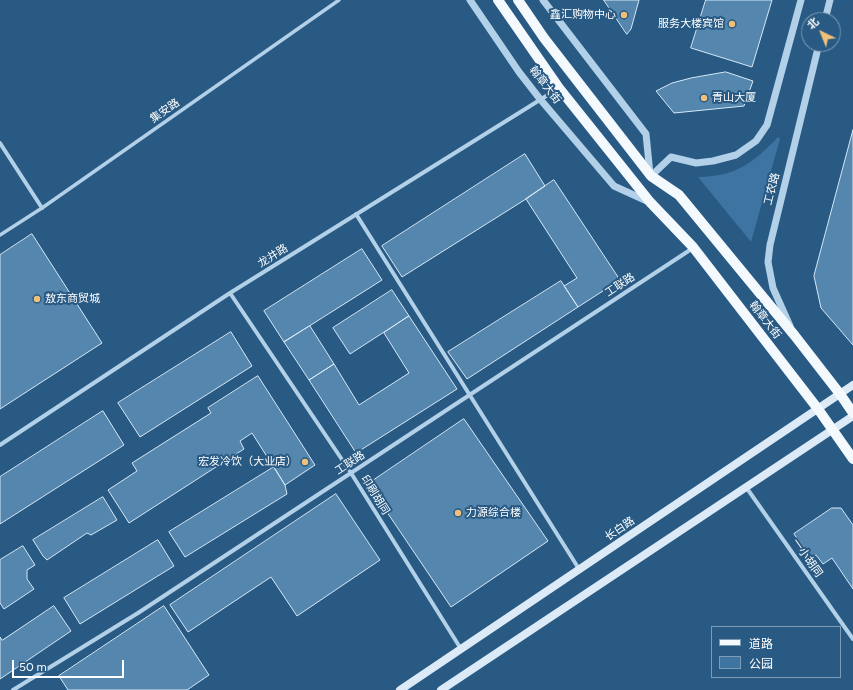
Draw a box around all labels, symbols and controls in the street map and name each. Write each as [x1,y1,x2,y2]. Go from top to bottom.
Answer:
place label: 鑫汇购物中心 [550,8,616,22]
marker: 鑫汇购物中心 [619,10,629,20]
north arrow [801,12,841,52]
text: 北 [805,15,822,32]
place label: 服务大楼宾馆 [658,17,724,31]
marker: 服务大楼宾馆 [727,19,737,29]
street label: 翰章大街 [526,64,564,106]
place label: 青山大厦 [712,91,756,105]
marker: 青山大厦 [699,93,709,103]
street label: 集安路 [148,96,182,126]
street label: 工农路 [762,171,782,207]
street label: 龙井路 [256,242,290,270]
street label: 工联路 [603,270,637,300]
place label: 敖东商贸城 [45,292,100,306]
marker: 敖东商贸城 [32,294,42,304]
street label: 翰章大街 [746,299,784,341]
street label: 工联路 [333,448,367,478]
place label: 宏发冷饮（大业店） [198,455,297,469]
marker: 宏发冷饮（大业店） [300,457,310,467]
street label: 印刷胡同 [358,473,392,517]
place label: 力源综合楼 [466,506,521,520]
marker: 力源综合楼 [453,508,463,518]
street label: 长白路 [603,514,637,544]
street label: 一小胡同 [789,536,825,580]
legend [711,626,841,678]
text: 道路 [749,637,773,651]
scale bar [14,652,126,678]
text: 公园 [749,657,773,671]
text: 50 m [19,660,47,674]

